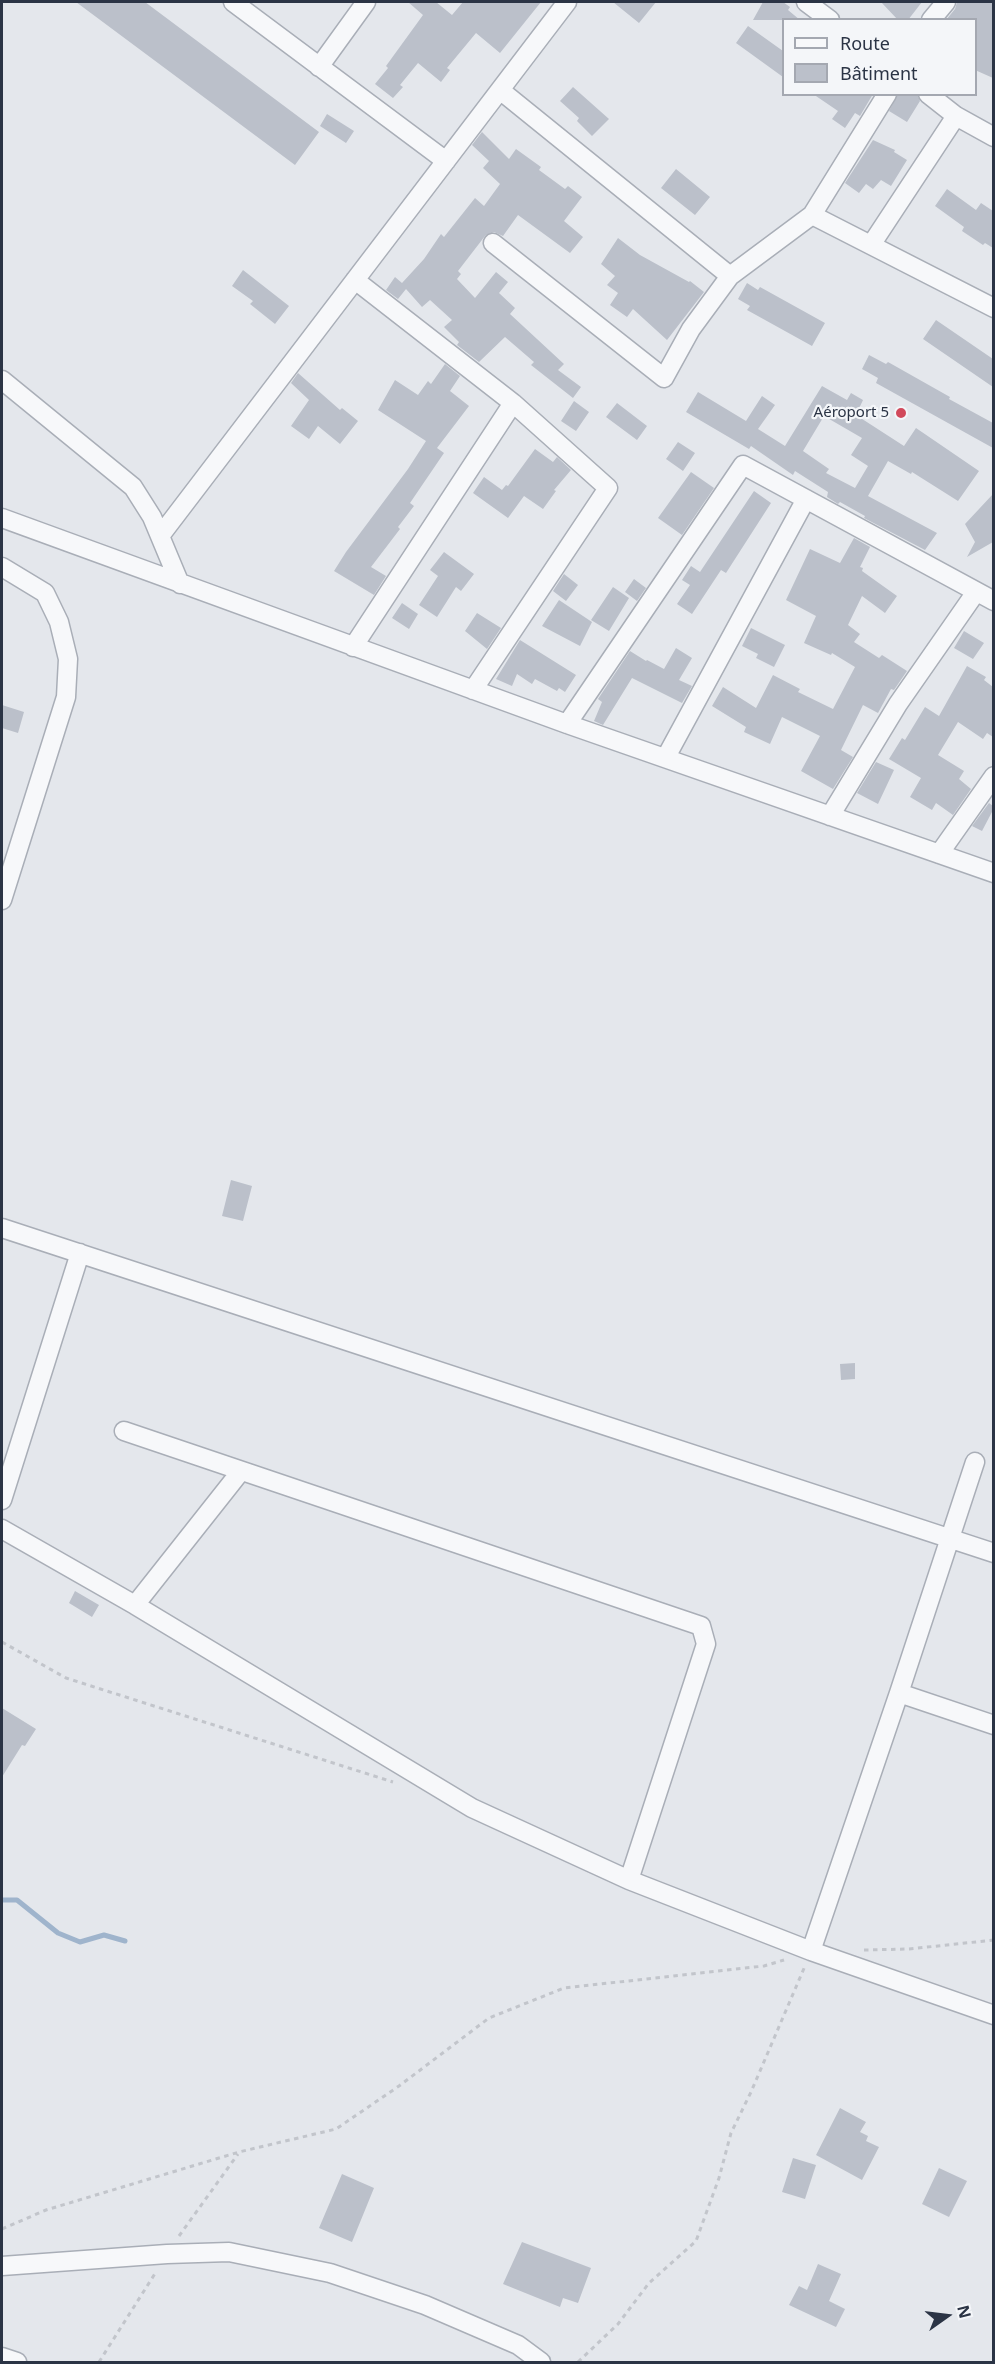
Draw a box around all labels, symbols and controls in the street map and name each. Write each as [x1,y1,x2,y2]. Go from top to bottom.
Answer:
legend [782,18,977,96]
text: Route [840,31,890,55]
text: Bâtiment [840,61,918,85]
place label: Aéroport 5 [814,404,889,422]
marker: Aéroport 5 [894,406,908,420]
north arrow [917,2286,977,2346]
text: N [952,2303,977,2321]

